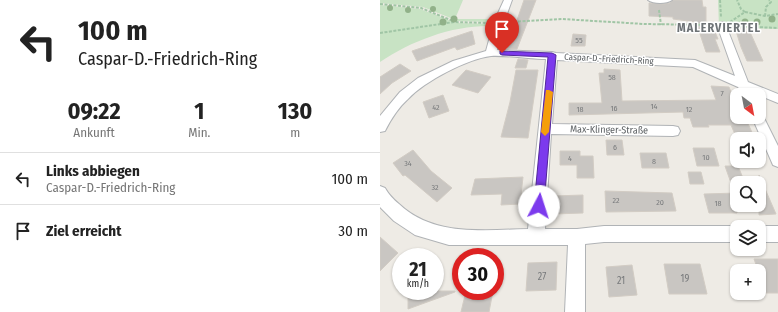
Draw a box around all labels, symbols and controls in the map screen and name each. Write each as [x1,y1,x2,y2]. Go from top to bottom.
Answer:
pin [485,12,519,53]
text: 100 m [78,14,148,47]
icon: left [12,16,64,68]
icon: arrive [491,18,513,40]
district label: MALERVIERTEL [677,21,761,35]
house number: 55 [575,36,583,45]
text: Caspar-D.-Friedrich-Ring [78,48,257,70]
street label: Caspar-D.-Friedrich-Ring [564,52,655,66]
house number: 58 [608,73,616,82]
north arrow [730,88,766,124]
map controls [730,88,766,300]
house number: 7 [720,89,724,98]
text: 09:22 [68,97,121,125]
text: 1 [194,97,204,125]
text: 130 [278,97,312,125]
house number: 14 [651,102,658,111]
house number: 42 [432,103,440,112]
house number: 16 [610,104,618,113]
house number: 18 [576,105,584,114]
house number: 12 [686,105,693,114]
street label: Max-Klinger-Straße [570,123,648,137]
text: Ankunft [73,125,115,140]
text: Min. [188,125,210,140]
text: m [290,125,300,140]
button: sound [730,132,766,168]
house number: 6 [613,143,617,152]
house number: 10 [702,153,710,162]
house number: 4 [568,154,572,163]
house number: 8 [652,157,656,166]
house number: 34 [404,159,412,168]
text: Links abbiegen [46,162,140,180]
icon: left [12,168,34,190]
text: 100 m [331,170,368,188]
button: search [730,176,766,212]
text: Caspar-D.-Friedrich-Ring [46,180,175,195]
house number: 32 [431,183,439,192]
position arrow [518,185,560,227]
house number: 22 [612,196,620,205]
house number: 20 [656,198,664,207]
house number: 18 [714,199,722,208]
icon: arrive [12,220,34,242]
button: layers [730,220,766,256]
text: Ziel erreicht [46,222,121,240]
text: 30 m [338,222,368,240]
speed limit sign: 30 [452,248,504,300]
text: 21 [409,257,427,281]
button: + [730,264,766,300]
house number: 27 [538,271,546,283]
house number: 19 [681,273,690,285]
house number: 21 [617,275,625,287]
text: km/h [407,278,429,290]

